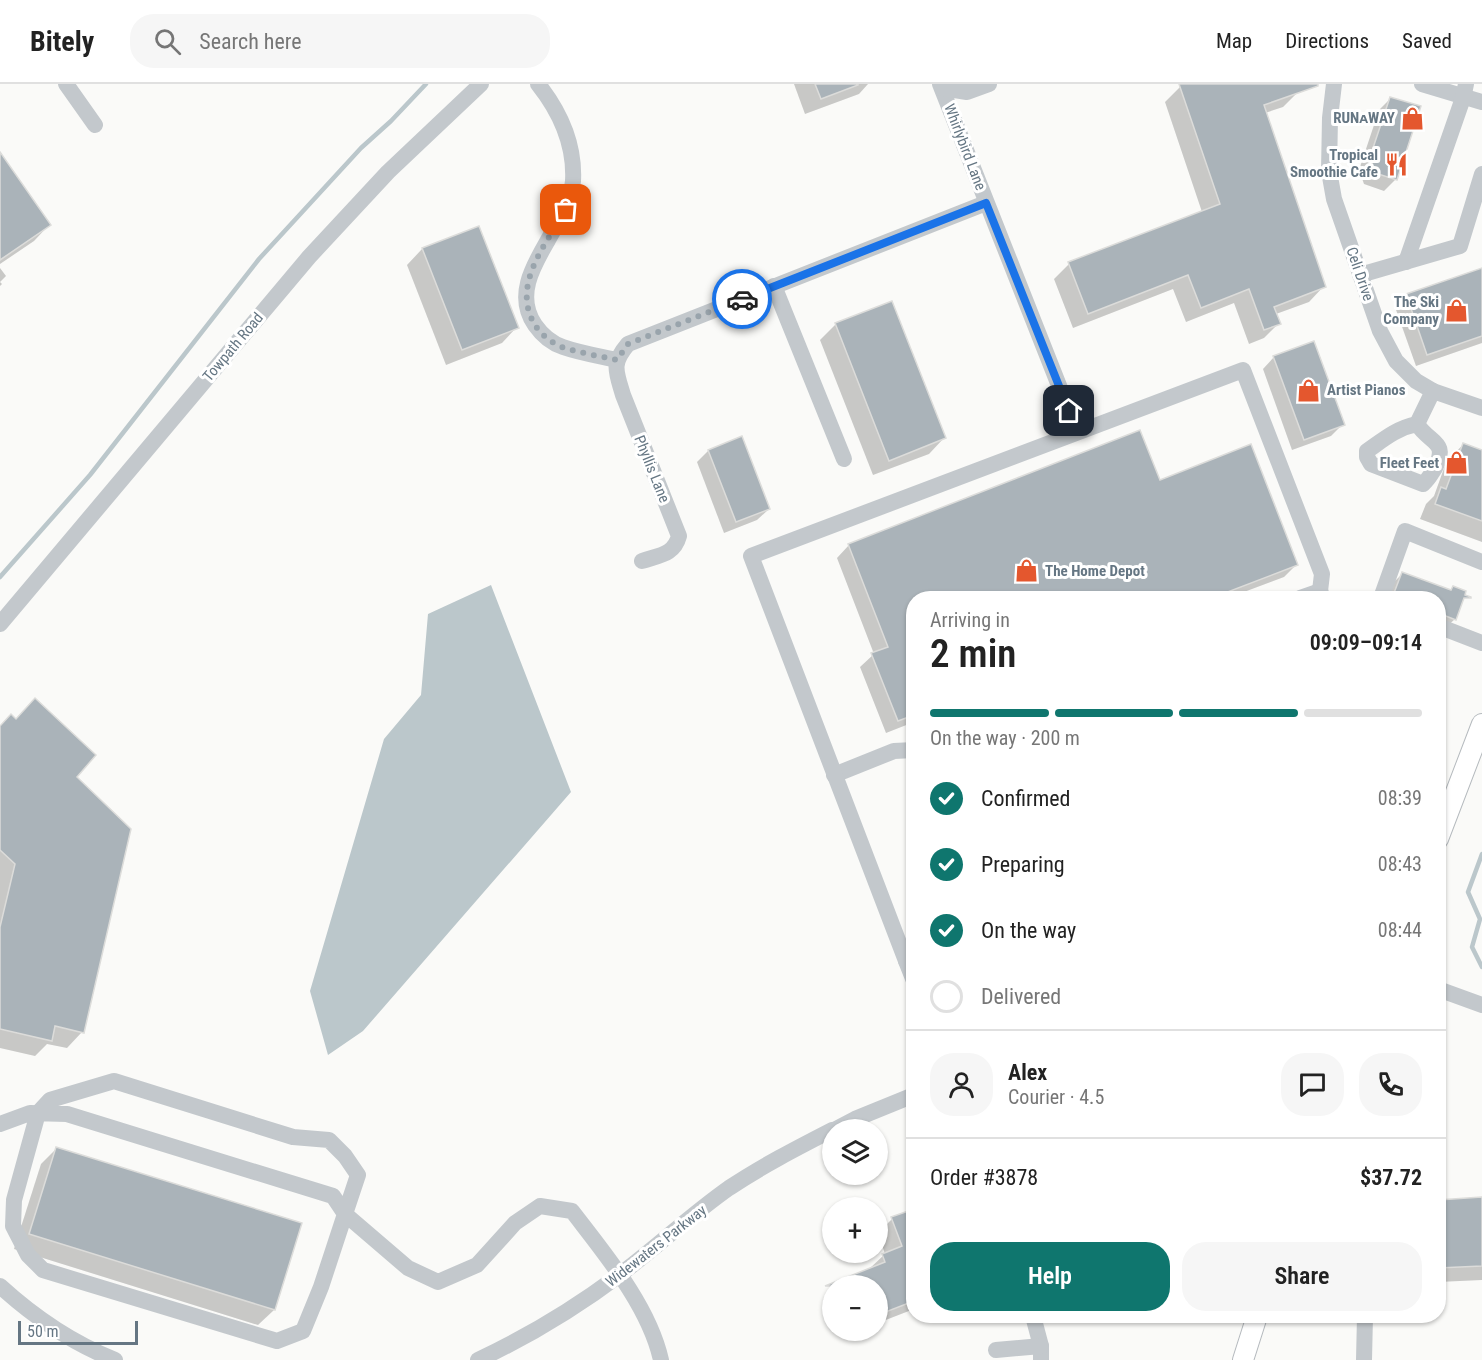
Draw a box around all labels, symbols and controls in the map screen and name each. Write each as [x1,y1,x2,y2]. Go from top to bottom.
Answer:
search box [130,14,550,68]
text: Bitely [30,25,94,58]
icon: search [151,25,184,58]
text: Search here [199,29,302,54]
text: Map [1216,29,1252,53]
text: Directions [1285,29,1369,53]
text: Saved [1402,29,1452,53]
street label: Whirlybird Lane [940,101,990,193]
shop icon: RUNᴀWAY [1400,105,1426,131]
place label: RUNᴀWAY [1333,109,1396,127]
place label: Tropical Smoothie Cafe [1290,146,1378,181]
restaurant icon: Tropical Smoothie Cafe [1383,151,1409,177]
pin [540,184,591,235]
icon: bag [549,193,582,226]
street label: Celi Drive [1342,245,1378,303]
courier [712,269,772,329]
icon: car [726,283,759,316]
place label: The Ski Company [1383,293,1439,328]
shop icon: The Ski Company [1444,298,1470,324]
street label: Towpath Road [199,309,267,385]
shop icon: Artist Pianos [1296,377,1322,403]
place label: Artist Pianos [1327,381,1406,399]
pin [1043,385,1094,436]
icon: home [1052,394,1085,427]
street label: Phyllis Lane [630,433,674,505]
shop icon: Fleet Feet [1444,450,1470,476]
place label: Fleet Feet [1380,454,1439,472]
shop icon: The Home Depot [1014,558,1040,584]
place label: The Home Depot [1045,562,1145,580]
text: Arriving in [930,608,1010,632]
text: 09:09–09:14 [1310,630,1422,655]
text: 2 min [930,631,1016,677]
text: On the way · 200 m [930,726,1080,750]
icon: check [930,782,963,815]
text: Confirmed [981,786,1070,811]
text: 08:39 [1378,786,1422,810]
icon: check [930,848,963,881]
text: Preparing [981,852,1065,877]
text: 08:43 [1378,852,1422,876]
icon: check [930,914,963,947]
text: On the way [981,918,1076,943]
text: 08:44 [1378,918,1422,942]
text: Delivered [981,984,1061,1009]
button: person [930,1053,993,1116]
button: chat [1281,1053,1344,1116]
button: phone [1359,1053,1422,1116]
text: Alex [1008,1060,1047,1085]
text: Courier · 4.5 [1008,1085,1104,1109]
map controls [822,1119,888,1341]
button: layers [822,1119,888,1185]
text: Order #3878 [930,1165,1038,1190]
text: $37.72 [1360,1165,1422,1190]
button: + [822,1197,888,1263]
street label: Widewaters Parkway [602,1201,710,1291]
button: Help [930,1242,1170,1311]
button: Share [1182,1242,1422,1311]
button: − [822,1275,888,1341]
scale bar [18,1318,138,1346]
text: 50 m [27,1322,59,1341]

